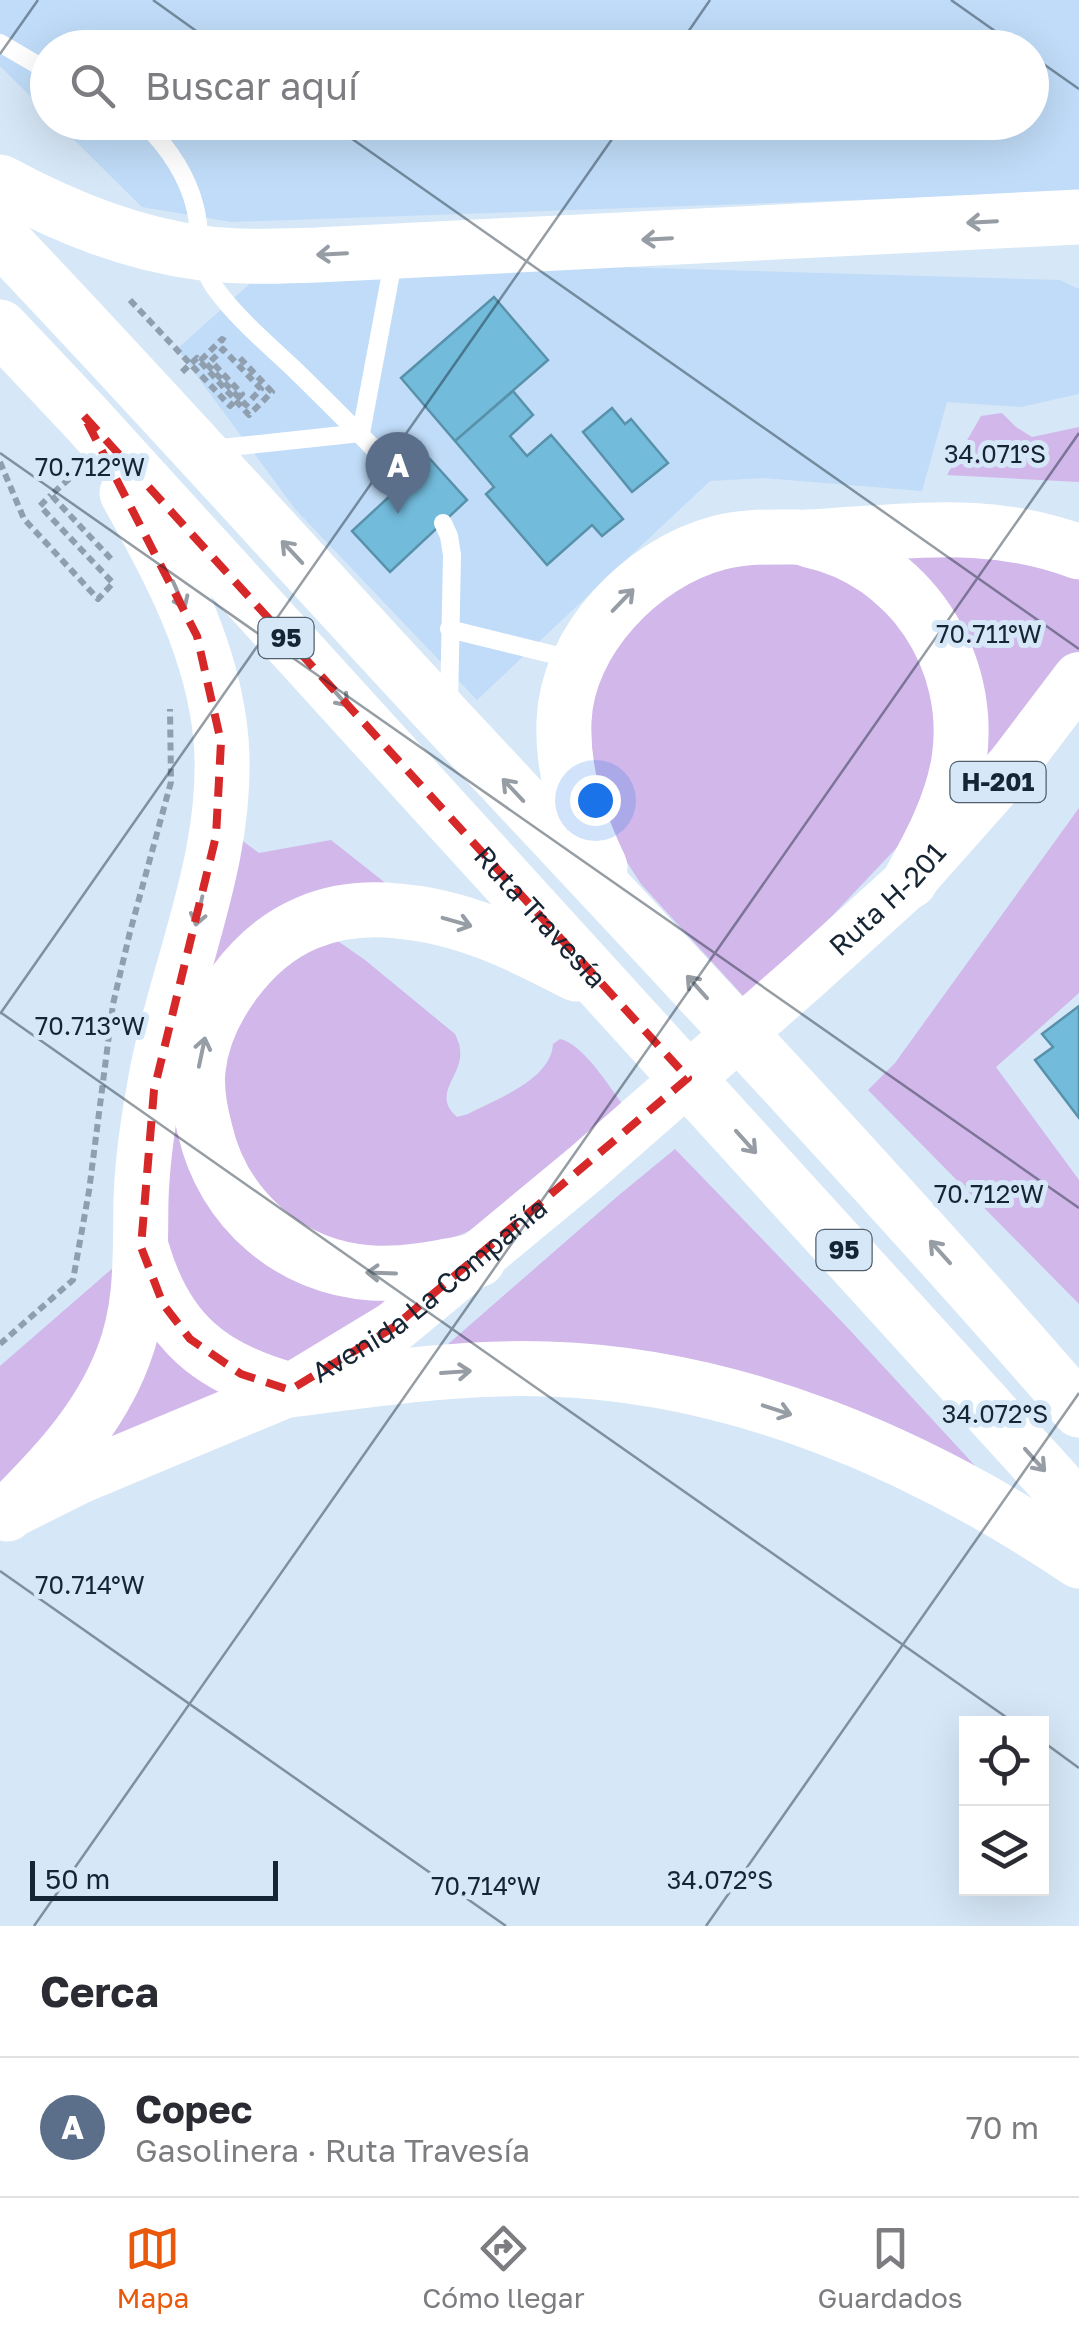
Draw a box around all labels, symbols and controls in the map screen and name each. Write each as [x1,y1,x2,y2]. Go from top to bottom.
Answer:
search box [30,30,1049,140]
icon: search [65,58,120,113]
text: Buscar aquí [145,63,358,108]
one-way arrow [966,213,998,232]
one-way arrow [642,229,674,248]
one-way arrow [317,245,349,264]
pin: A [366,432,430,514]
text: 34.071°S [944,438,1046,469]
text: 70.712°W [35,451,145,482]
one-way arrow [280,541,304,565]
one-way arrow [171,579,189,610]
one-way arrow [611,588,635,612]
road number: 95 [258,618,314,658]
text: 70.711°W [936,618,1042,649]
one-way arrow [326,682,349,707]
road number: H-201 [950,762,1046,802]
your location [570,775,621,826]
one-way arrow [502,778,525,803]
street label: Ruta H-201 [822,836,952,962]
street label: Ruta Travesía [468,839,613,994]
one-way arrow [189,894,207,926]
one-way arrow [441,914,472,933]
one-way arrow [686,975,709,1000]
text: 70.713°W [35,1010,145,1041]
one-way arrow [194,1037,212,1069]
one-way arrow [734,1129,757,1154]
text: 70.712°W [934,1178,1044,1209]
street label: Avenida La Compañía [306,1190,553,1389]
road number: 95 [816,1230,872,1270]
one-way arrow [929,1240,952,1265]
one-way arrow [366,1263,398,1282]
one-way arrow [440,1362,472,1381]
text: 34.072°S [942,1398,1048,1429]
one-way arrow [761,1403,792,1421]
one-way arrow [1023,1447,1046,1472]
text: 70.714°W [35,1569,145,1600]
map controls [959,1716,1049,1896]
button: locate [959,1716,1049,1806]
button: layers [959,1806,1049,1896]
scale bar [30,1856,278,1900]
text: 50 m [45,1862,110,1895]
text: 34.072°S [667,1864,773,1895]
text: 70.714°W [431,1870,541,1901]
text: Cerca [40,1966,159,2016]
text: Copec [135,2086,252,2131]
text: A [61,2108,84,2146]
text: 70 m [966,2108,1039,2146]
text: Gasolinera · Ruta Travesía [135,2131,530,2169]
tab: Mapa [116,2221,189,2314]
tab: Cómo llegar [422,2221,585,2314]
tab: Guardados [817,2221,963,2314]

